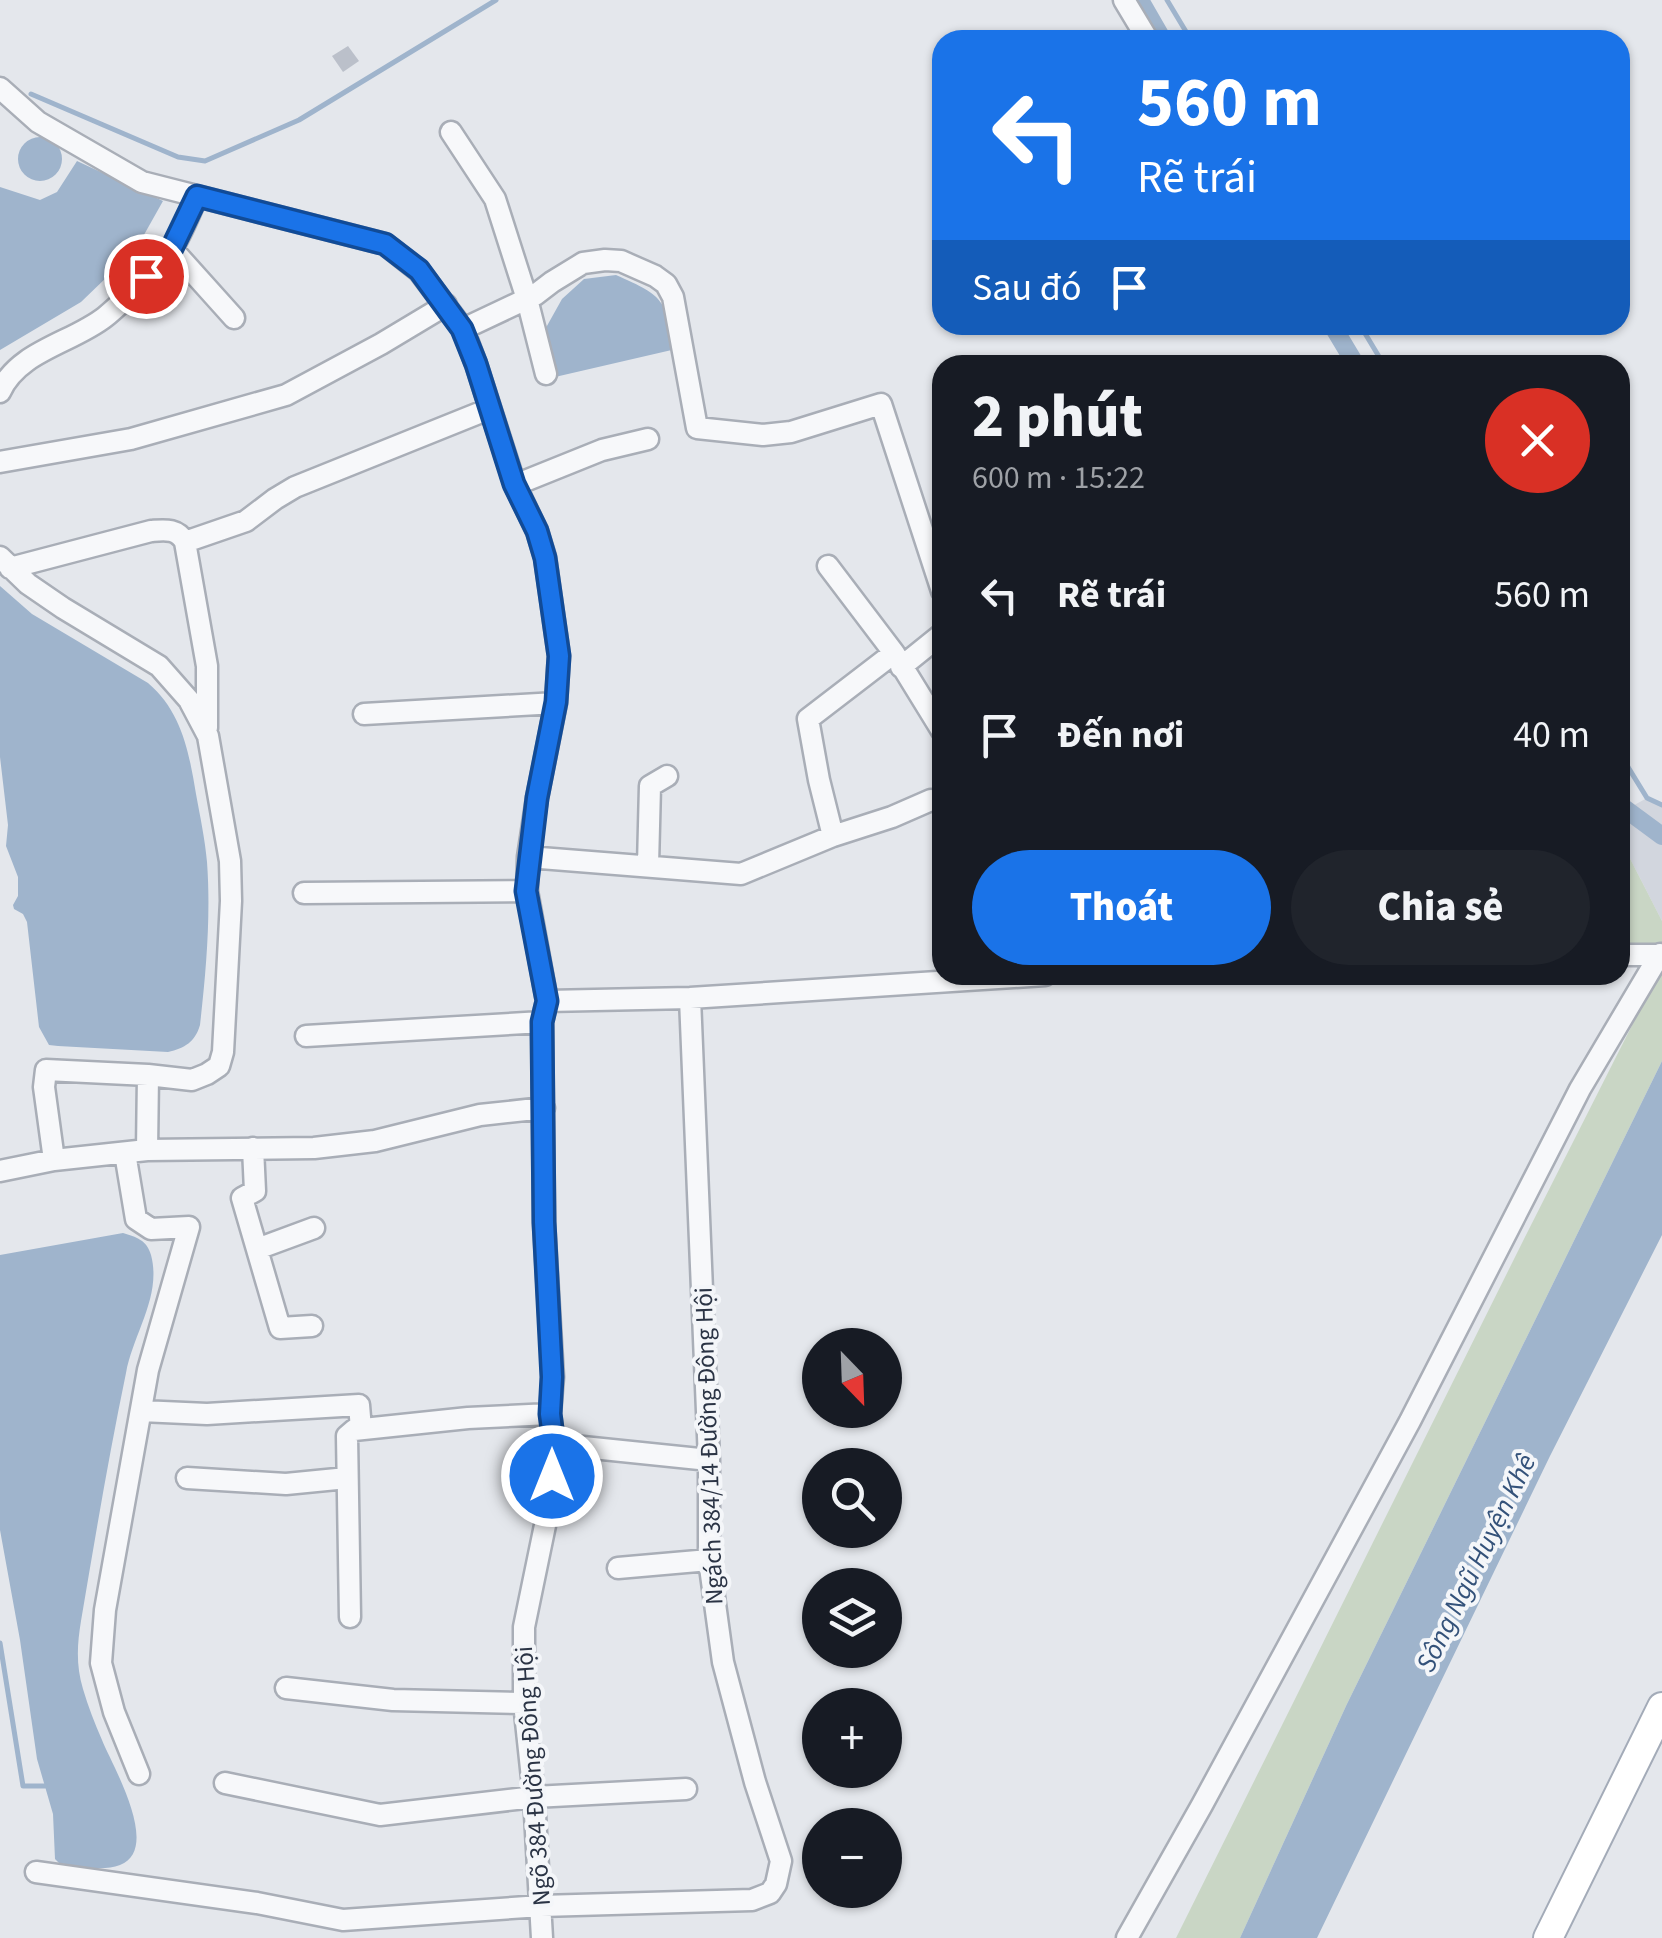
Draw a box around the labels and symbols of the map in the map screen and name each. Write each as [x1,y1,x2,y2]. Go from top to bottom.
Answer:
pin [104,234,189,319]
street label: Ngách 384/14 Đường Đông Hội [685,1287,733,1605]
north arrow [802,1328,902,1428]
position arrow [500,1424,604,1528]
water label: Sông Ngũ Huyện Khê [1406,1447,1546,1679]
street label: Ngõ 384 Đường Đông Hội [506,1645,560,1907]

